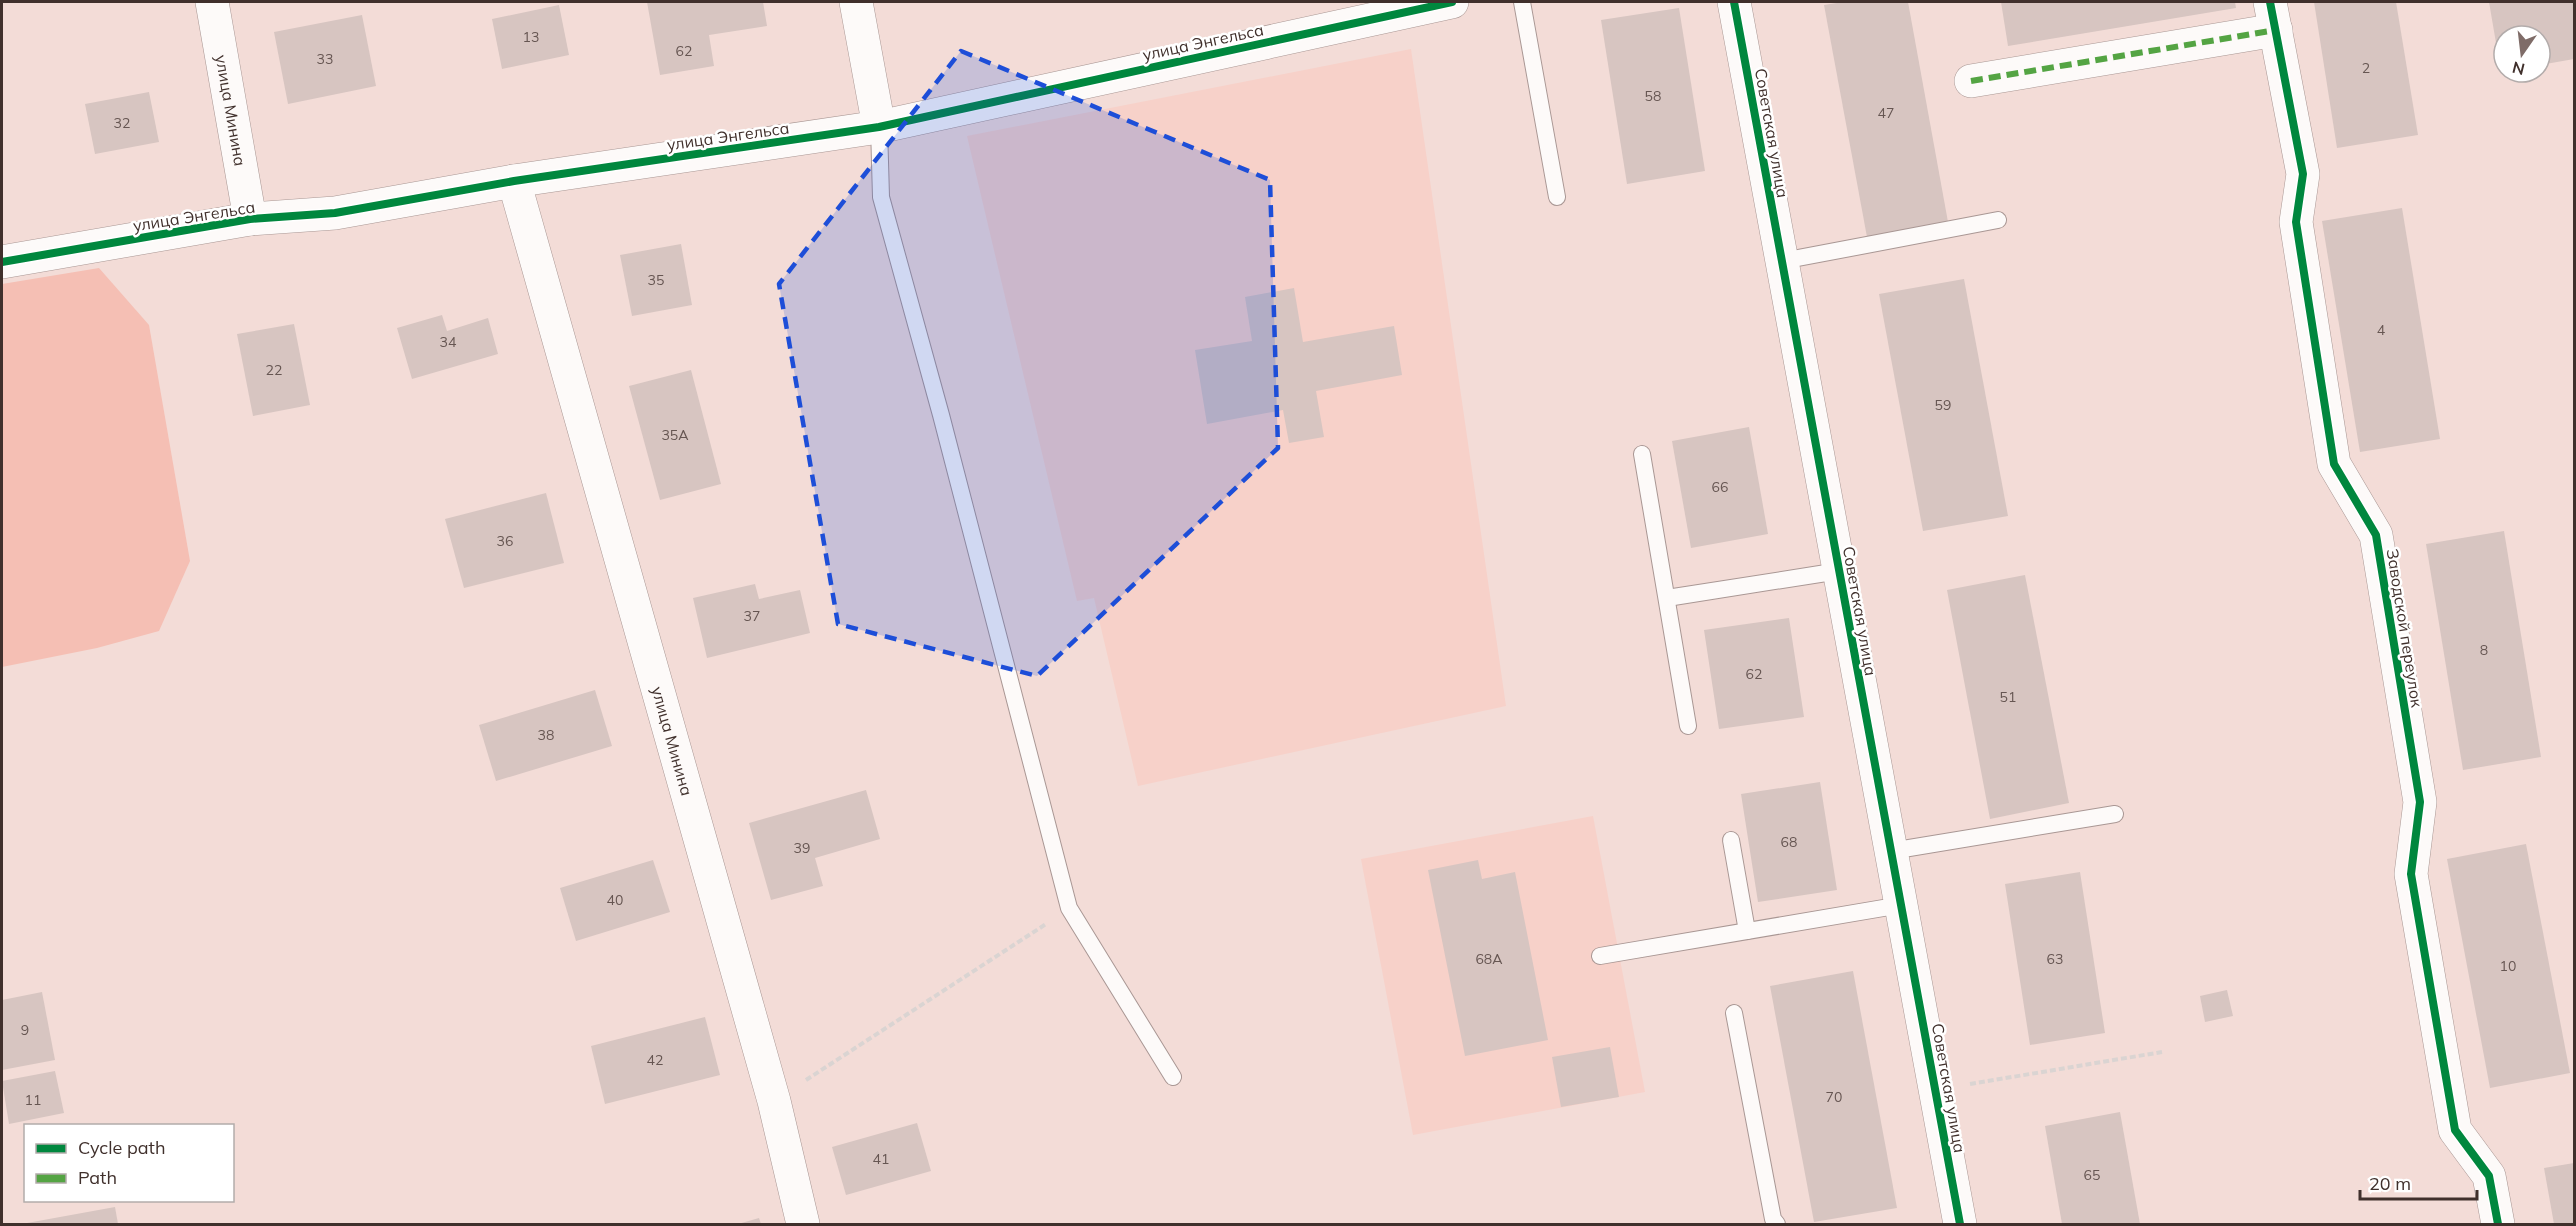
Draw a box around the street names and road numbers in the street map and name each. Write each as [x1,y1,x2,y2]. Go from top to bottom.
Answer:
street label: улица Энгельса [1141,19,1265,65]
street label: улица Минина [211,53,251,168]
street label: Советская улица [1751,67,1793,199]
street label: улица Энгельса [665,118,791,154]
street label: улица Энгельса [131,196,257,236]
street label: Советская улица [1839,545,1881,677]
street label: Заводской переулок [2383,547,2427,709]
street label: улица Минина [647,684,697,798]
street label: Советская улица [1928,1022,1970,1154]

